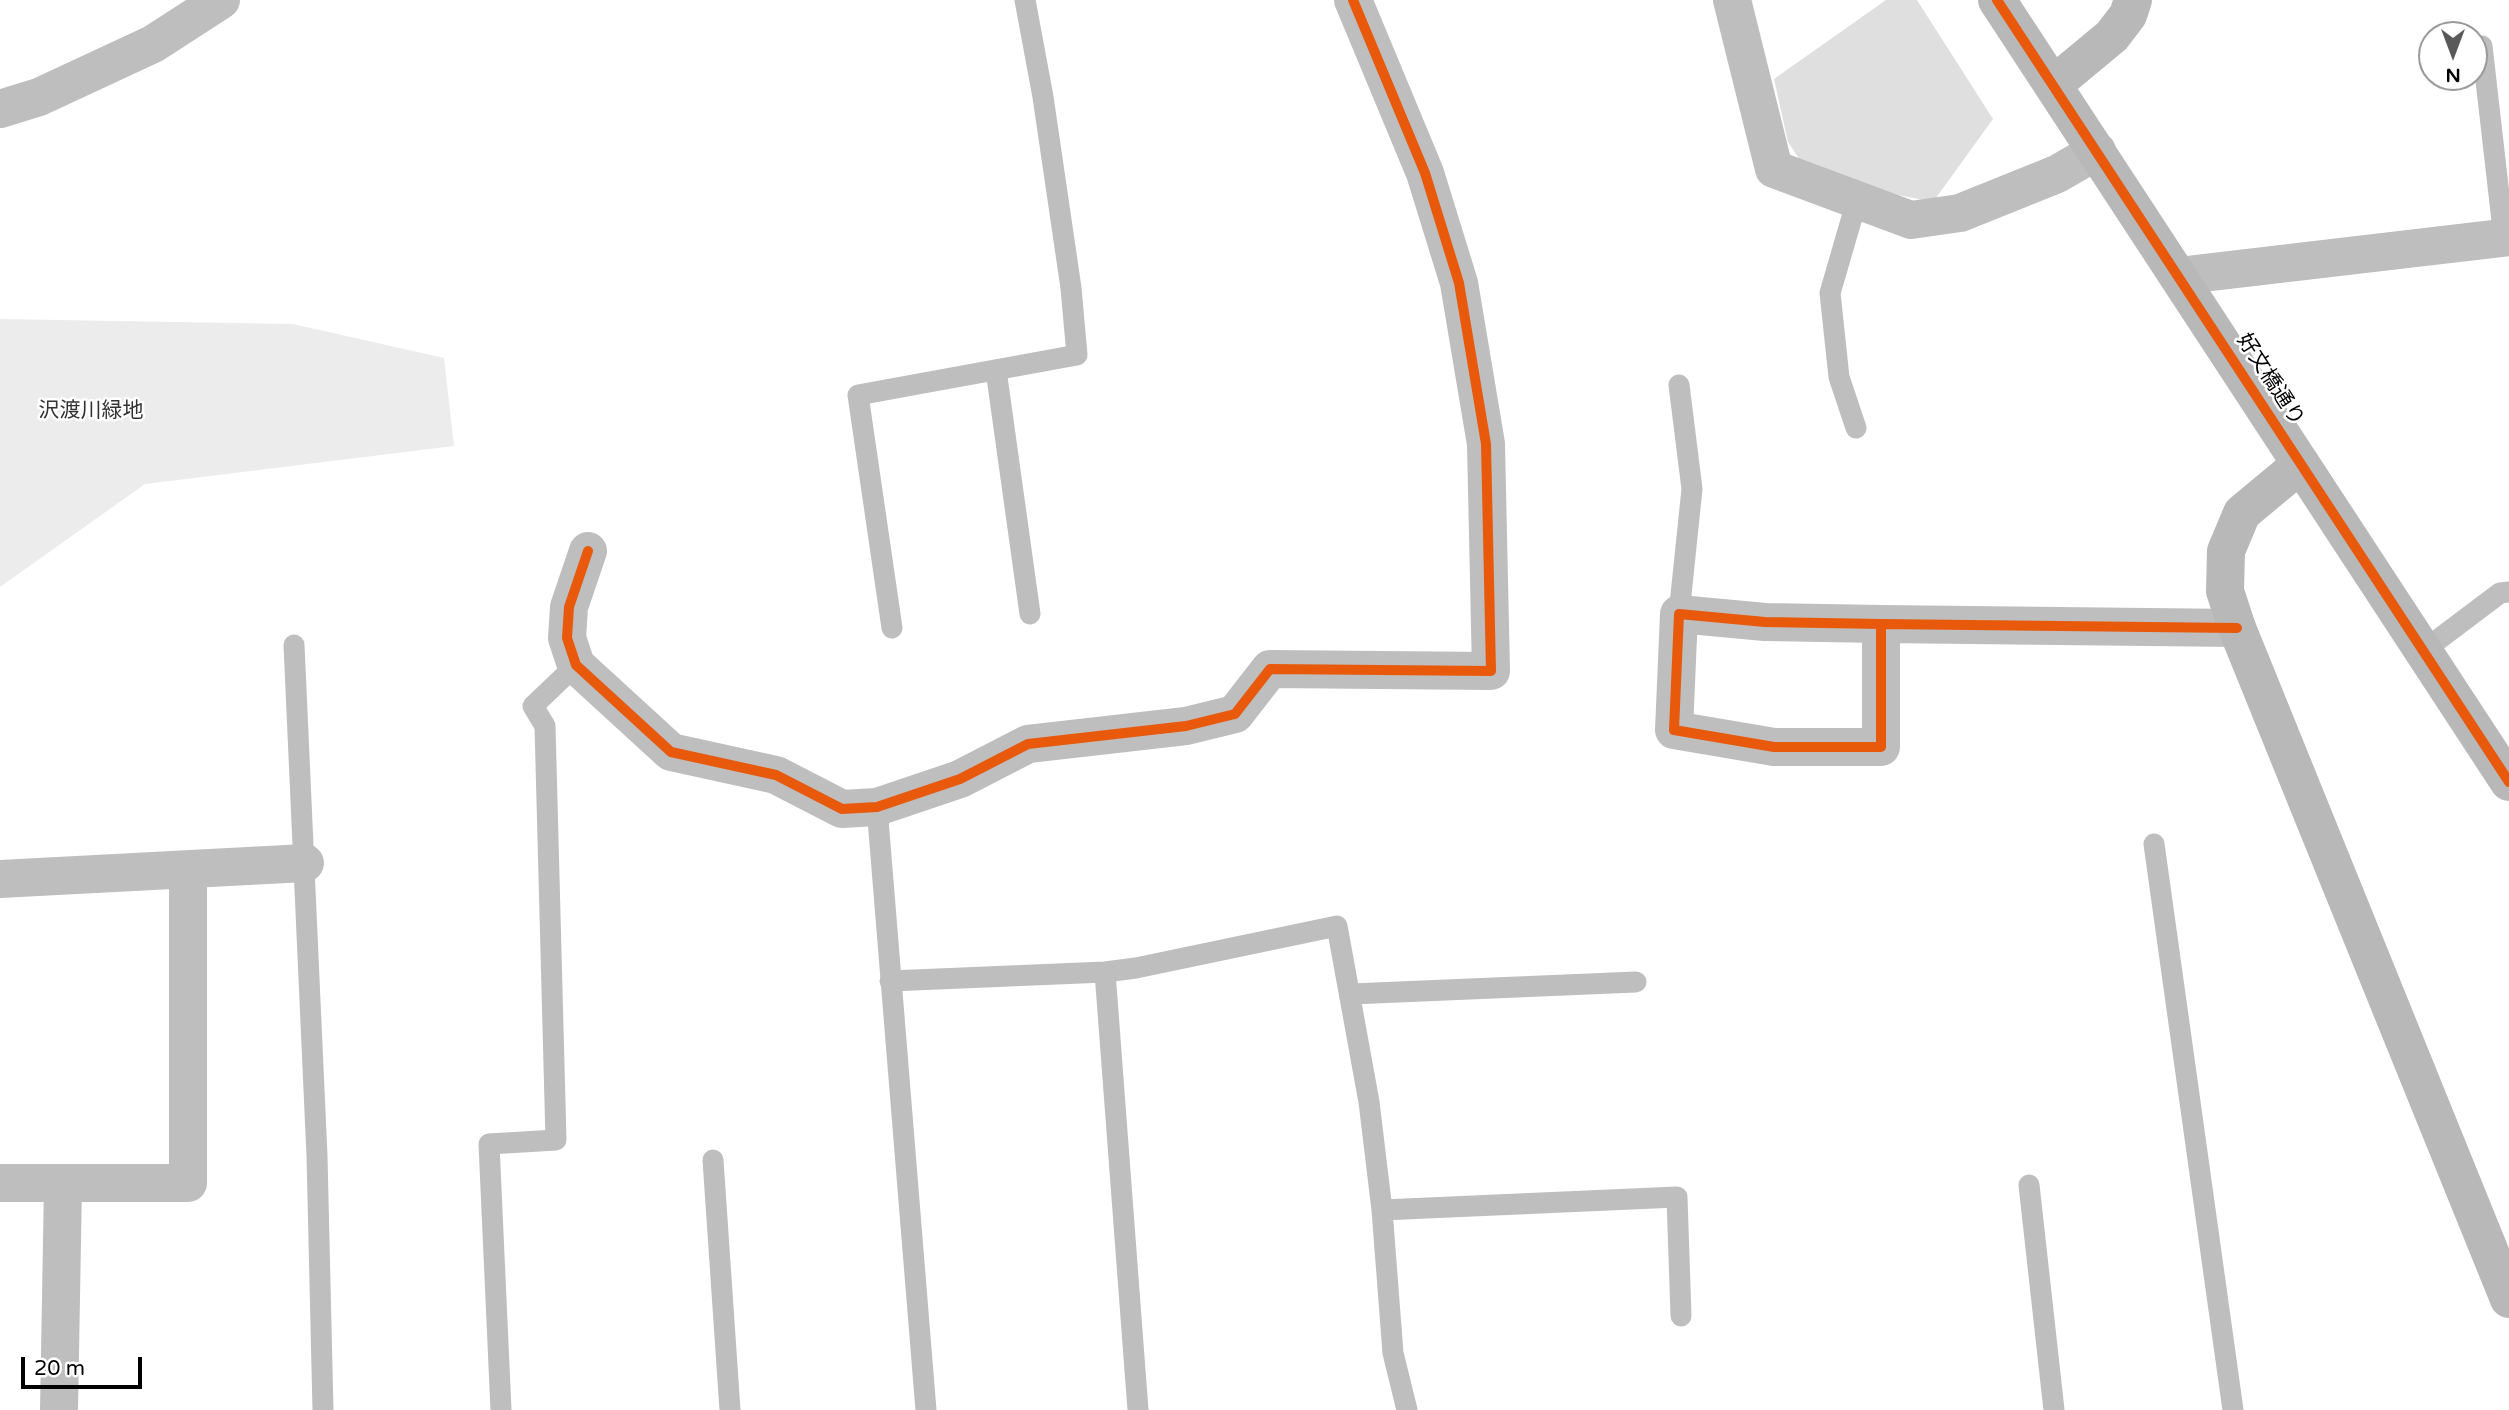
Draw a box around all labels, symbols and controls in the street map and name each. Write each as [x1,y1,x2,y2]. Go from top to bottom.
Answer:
north arrow [2418,21,2488,91]
text: N [2445,64,2461,86]
street label: 好文橋通り [2231,329,2309,431]
park label: 沢渡川緑地 [39,398,143,424]
scale bar [24,1344,145,1388]
text: 20 m [34,1356,85,1381]

